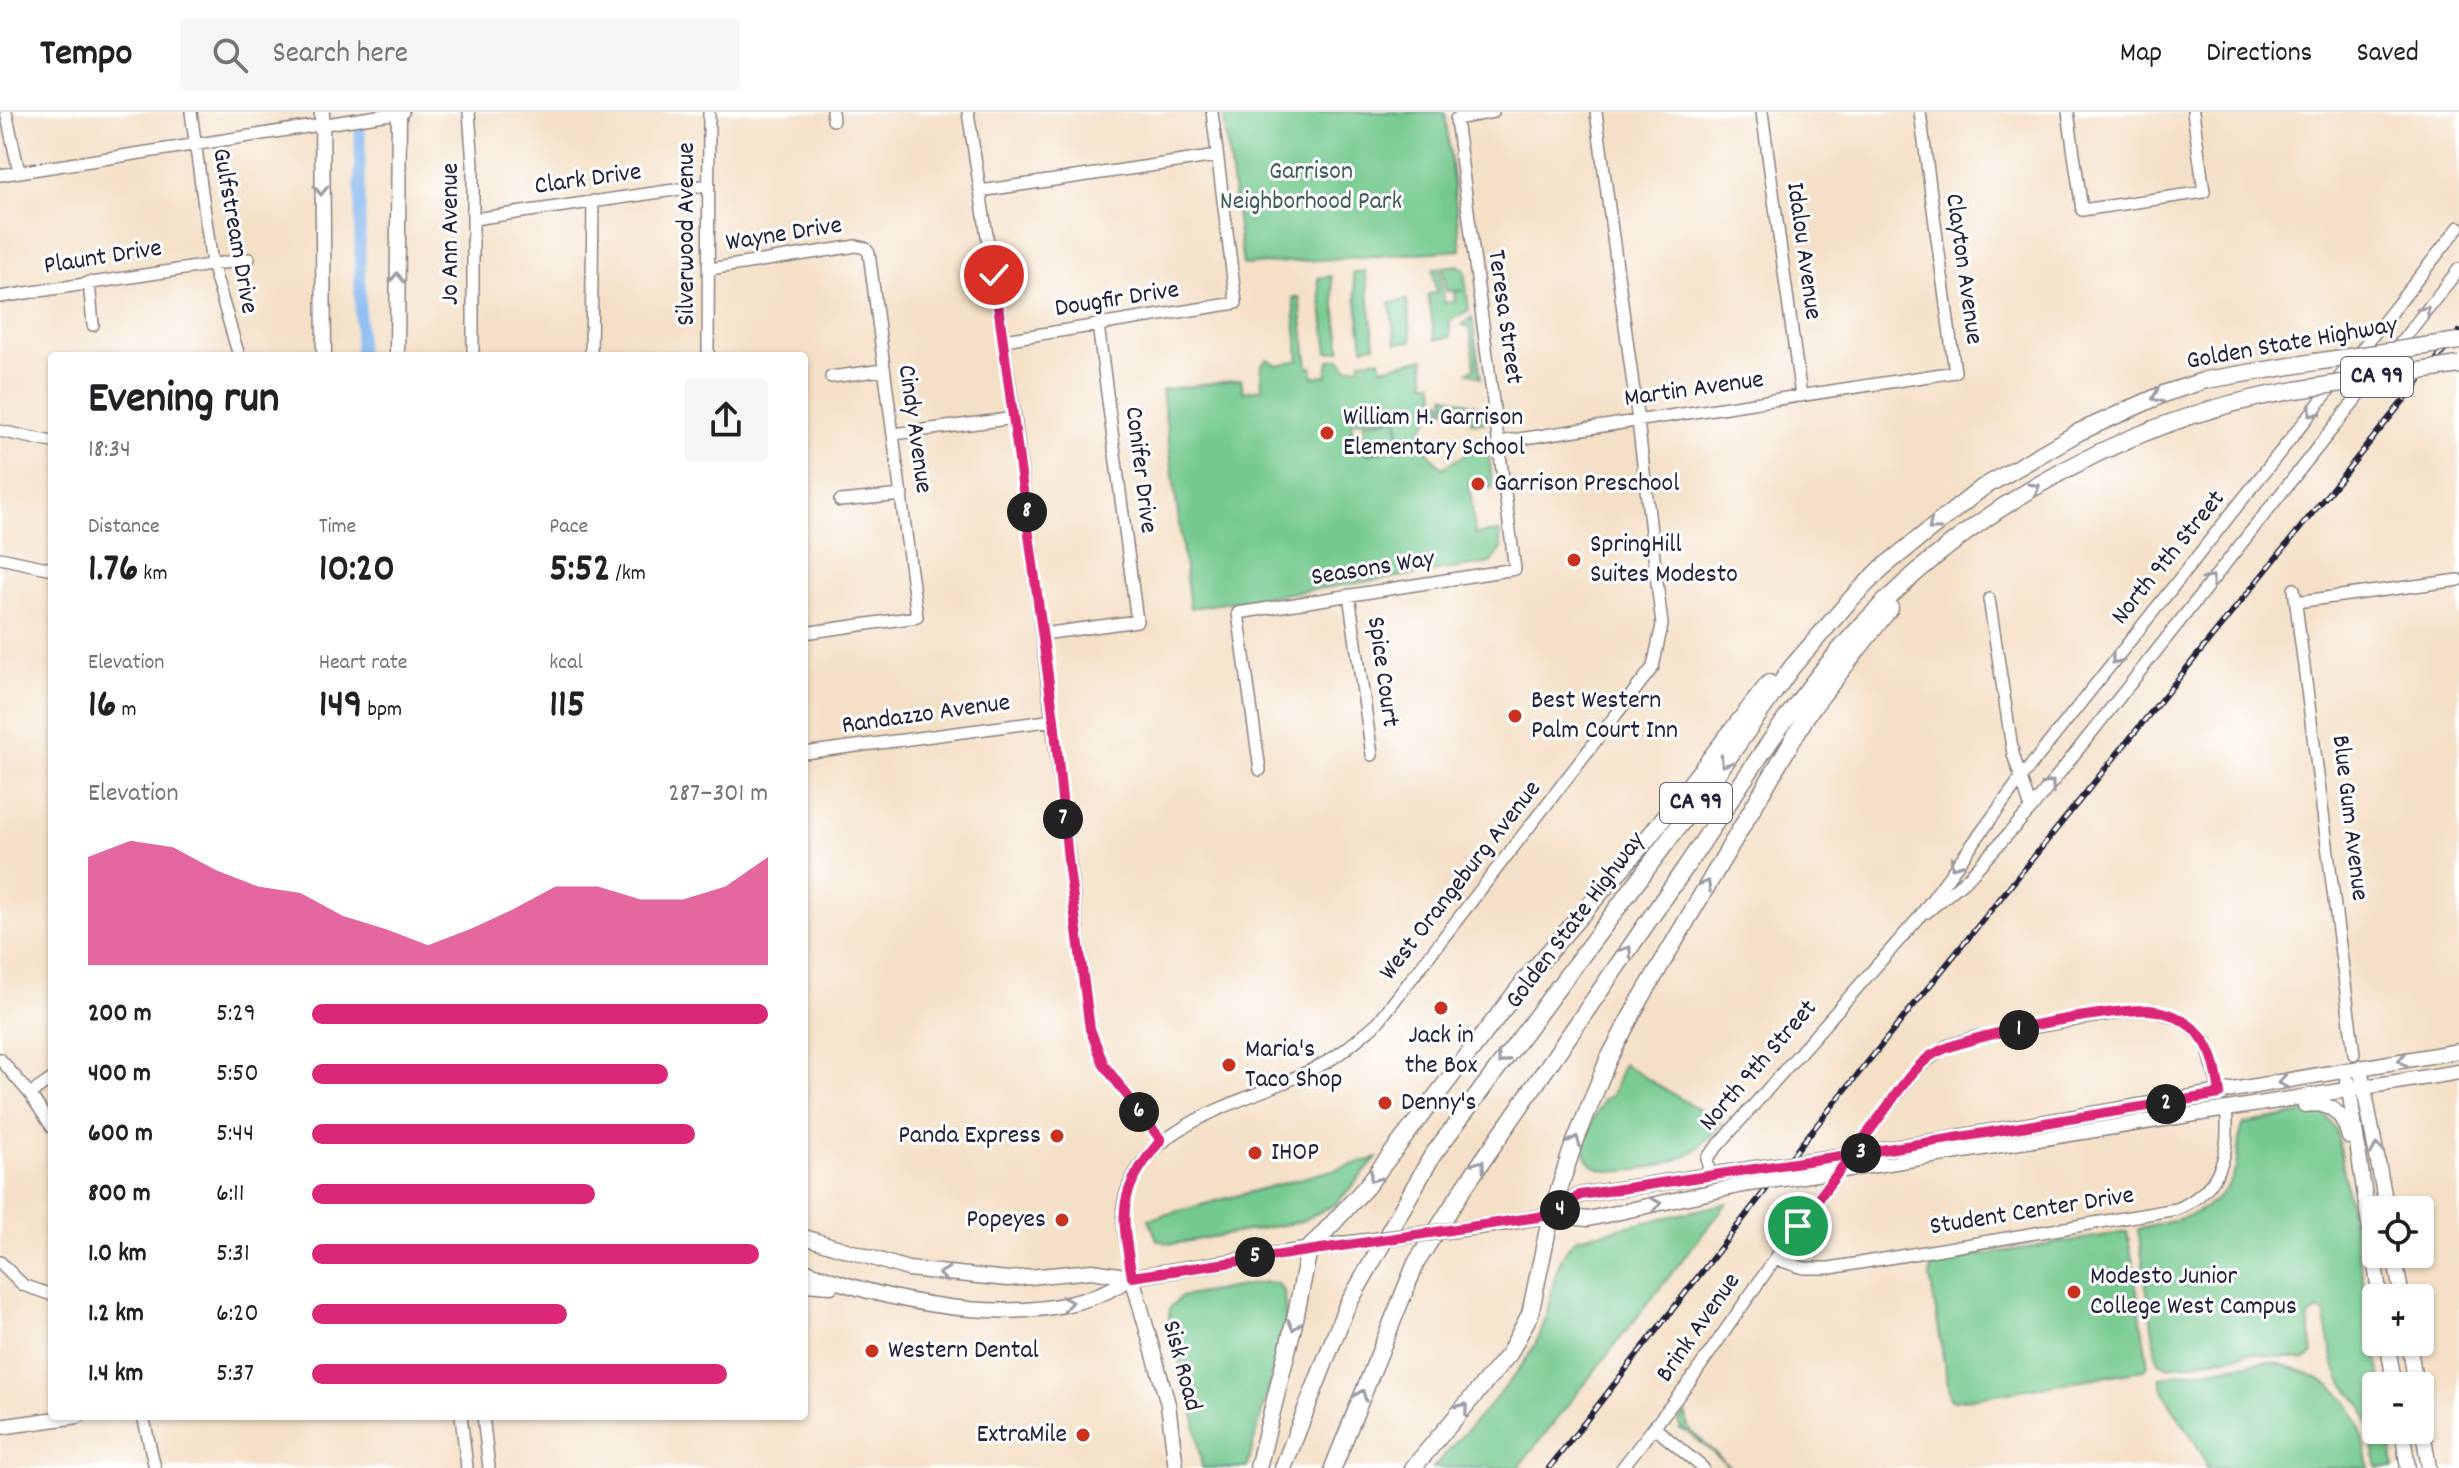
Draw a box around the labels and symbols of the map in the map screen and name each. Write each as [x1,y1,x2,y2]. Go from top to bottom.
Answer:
street label: Silverwood Avenue [669,142,706,326]
street label: Gulfstream Drive [201,145,267,317]
street label: Clark Drive [532,154,644,206]
park label: Garrison Neighborhood Park [1220,154,1402,221]
street label: Jo Ann Avenue [433,163,470,305]
street label: Idalou Avenue [1775,180,1831,322]
one-way arrow [312,184,330,197]
street label: Clayton Avenue [1934,191,1992,347]
street label: Wayne Drive [723,208,845,262]
street label: Plaunt Drive [41,230,165,286]
pin [960,241,1028,309]
street label: Teresa Street [1476,247,1532,387]
one-way arrow [388,271,406,284]
street label: Dougfir Drive [1052,272,1182,328]
one-way arrow [2415,306,2430,320]
street label: Golden State Highway [2184,307,2401,381]
road number: CA 99 [2341,357,2413,397]
street label: Cindy Avenue [887,362,941,496]
street label: Martin Avenue [1622,362,1766,418]
one-way arrow [2151,387,2166,403]
place label: William H. Garrison Elementary School [1343,400,1525,467]
one-way arrow [2308,403,2322,418]
street label: Conifer Drive [1114,404,1166,536]
marker: William H. Garrison Elementary School [1318,424,1336,442]
place label: Garrison Preschool [1494,466,1679,503]
marker: Garrison Preschool [1469,475,1487,493]
one-way arrow [2026,482,2041,497]
street label: North 9th Street [2103,482,2235,633]
pin: 8 [1007,492,1047,532]
one-way arrow [1928,516,1942,531]
place label: SpringHill Suites Modesto [1590,527,1738,594]
street label: Seasons Way [1309,541,1438,597]
marker: SpringHill Suites Modesto [1565,551,1583,569]
one-way arrow [2201,574,2215,589]
street label: Spice Court [1356,615,1408,730]
one-way arrow [2111,650,2126,664]
place label: Best Western Palm Court Inn [1531,683,1678,750]
street label: Randazzo Avenue [839,685,1013,745]
marker: Best Western Palm Court Inn [1506,707,1524,725]
street label: Blue Gum Avenue [2320,733,2378,903]
one-way arrow [1719,753,1734,767]
street label: West Orangeburg Avenue [1371,773,1551,989]
one-way arrow [2040,780,2055,794]
road number: CA 99 [1660,783,1732,823]
pin: 7 [1043,799,1083,839]
street label: Golden State Highway [1497,824,1655,1017]
one-way arrow [1950,855,1965,869]
one-way arrow [1696,879,1712,894]
one-way arrow [1617,945,1632,959]
street label: North 9th Street [1691,992,1827,1140]
marker: Jack in the Box [1432,999,1450,1017]
pin: 1 [1999,1010,2039,1050]
place label: Jack in the Box [1405,1018,1478,1085]
place label: Maria's Taco Shop [1245,1032,1343,1099]
one-way arrow [1497,1051,1512,1065]
one-way arrow [2396,1051,2409,1068]
marker: Maria's Taco Shop [1220,1056,1238,1074]
one-way arrow [2277,1073,2290,1090]
pin: 2 [2146,1084,2186,1124]
place label: Denny's [1401,1085,1476,1122]
pin: 6 [1119,1092,1159,1132]
marker: Denny's [1376,1094,1394,1112]
place label: Panda Express [898,1118,1041,1155]
marker: Panda Express [1048,1127,1066,1145]
pin: 3 [1841,1133,1881,1173]
place label: IHOP [1271,1135,1319,1172]
one-way arrow [1565,1135,1582,1149]
one-way arrow [2369,1142,2386,1155]
marker: IHOP [1246,1144,1264,1162]
one-way arrow [1470,1160,1485,1174]
one-way arrow [1369,1167,1384,1182]
street label: Student Center Drive [1927,1178,2137,1246]
pin: 4 [1540,1190,1580,1230]
pin [1764,1192,1832,1260]
one-way arrow [1648,1196,1662,1213]
place label: Popeyes [966,1202,1046,1239]
marker: Popeyes [1053,1211,1071,1229]
pin: 5 [1235,1237,1275,1277]
place label: Modesto Junior College West Campus [2090,1259,2297,1326]
one-way arrow [937,1266,950,1283]
street label: Brink Avenue [1648,1266,1750,1390]
marker: Modesto Junior College West Campus [2065,1283,2083,1301]
one-way arrow [1061,1295,1074,1312]
street label: Sisk Road [1151,1317,1211,1415]
one-way arrow [1286,1318,1303,1332]
place label: Western Dental [888,1333,1039,1370]
marker: Western Dental [863,1342,881,1360]
one-way arrow [1351,1389,1368,1403]
one-way arrow [1453,1403,1468,1418]
place label: ExtraMile [976,1417,1067,1454]
marker: ExtraMile [1074,1426,1092,1444]

